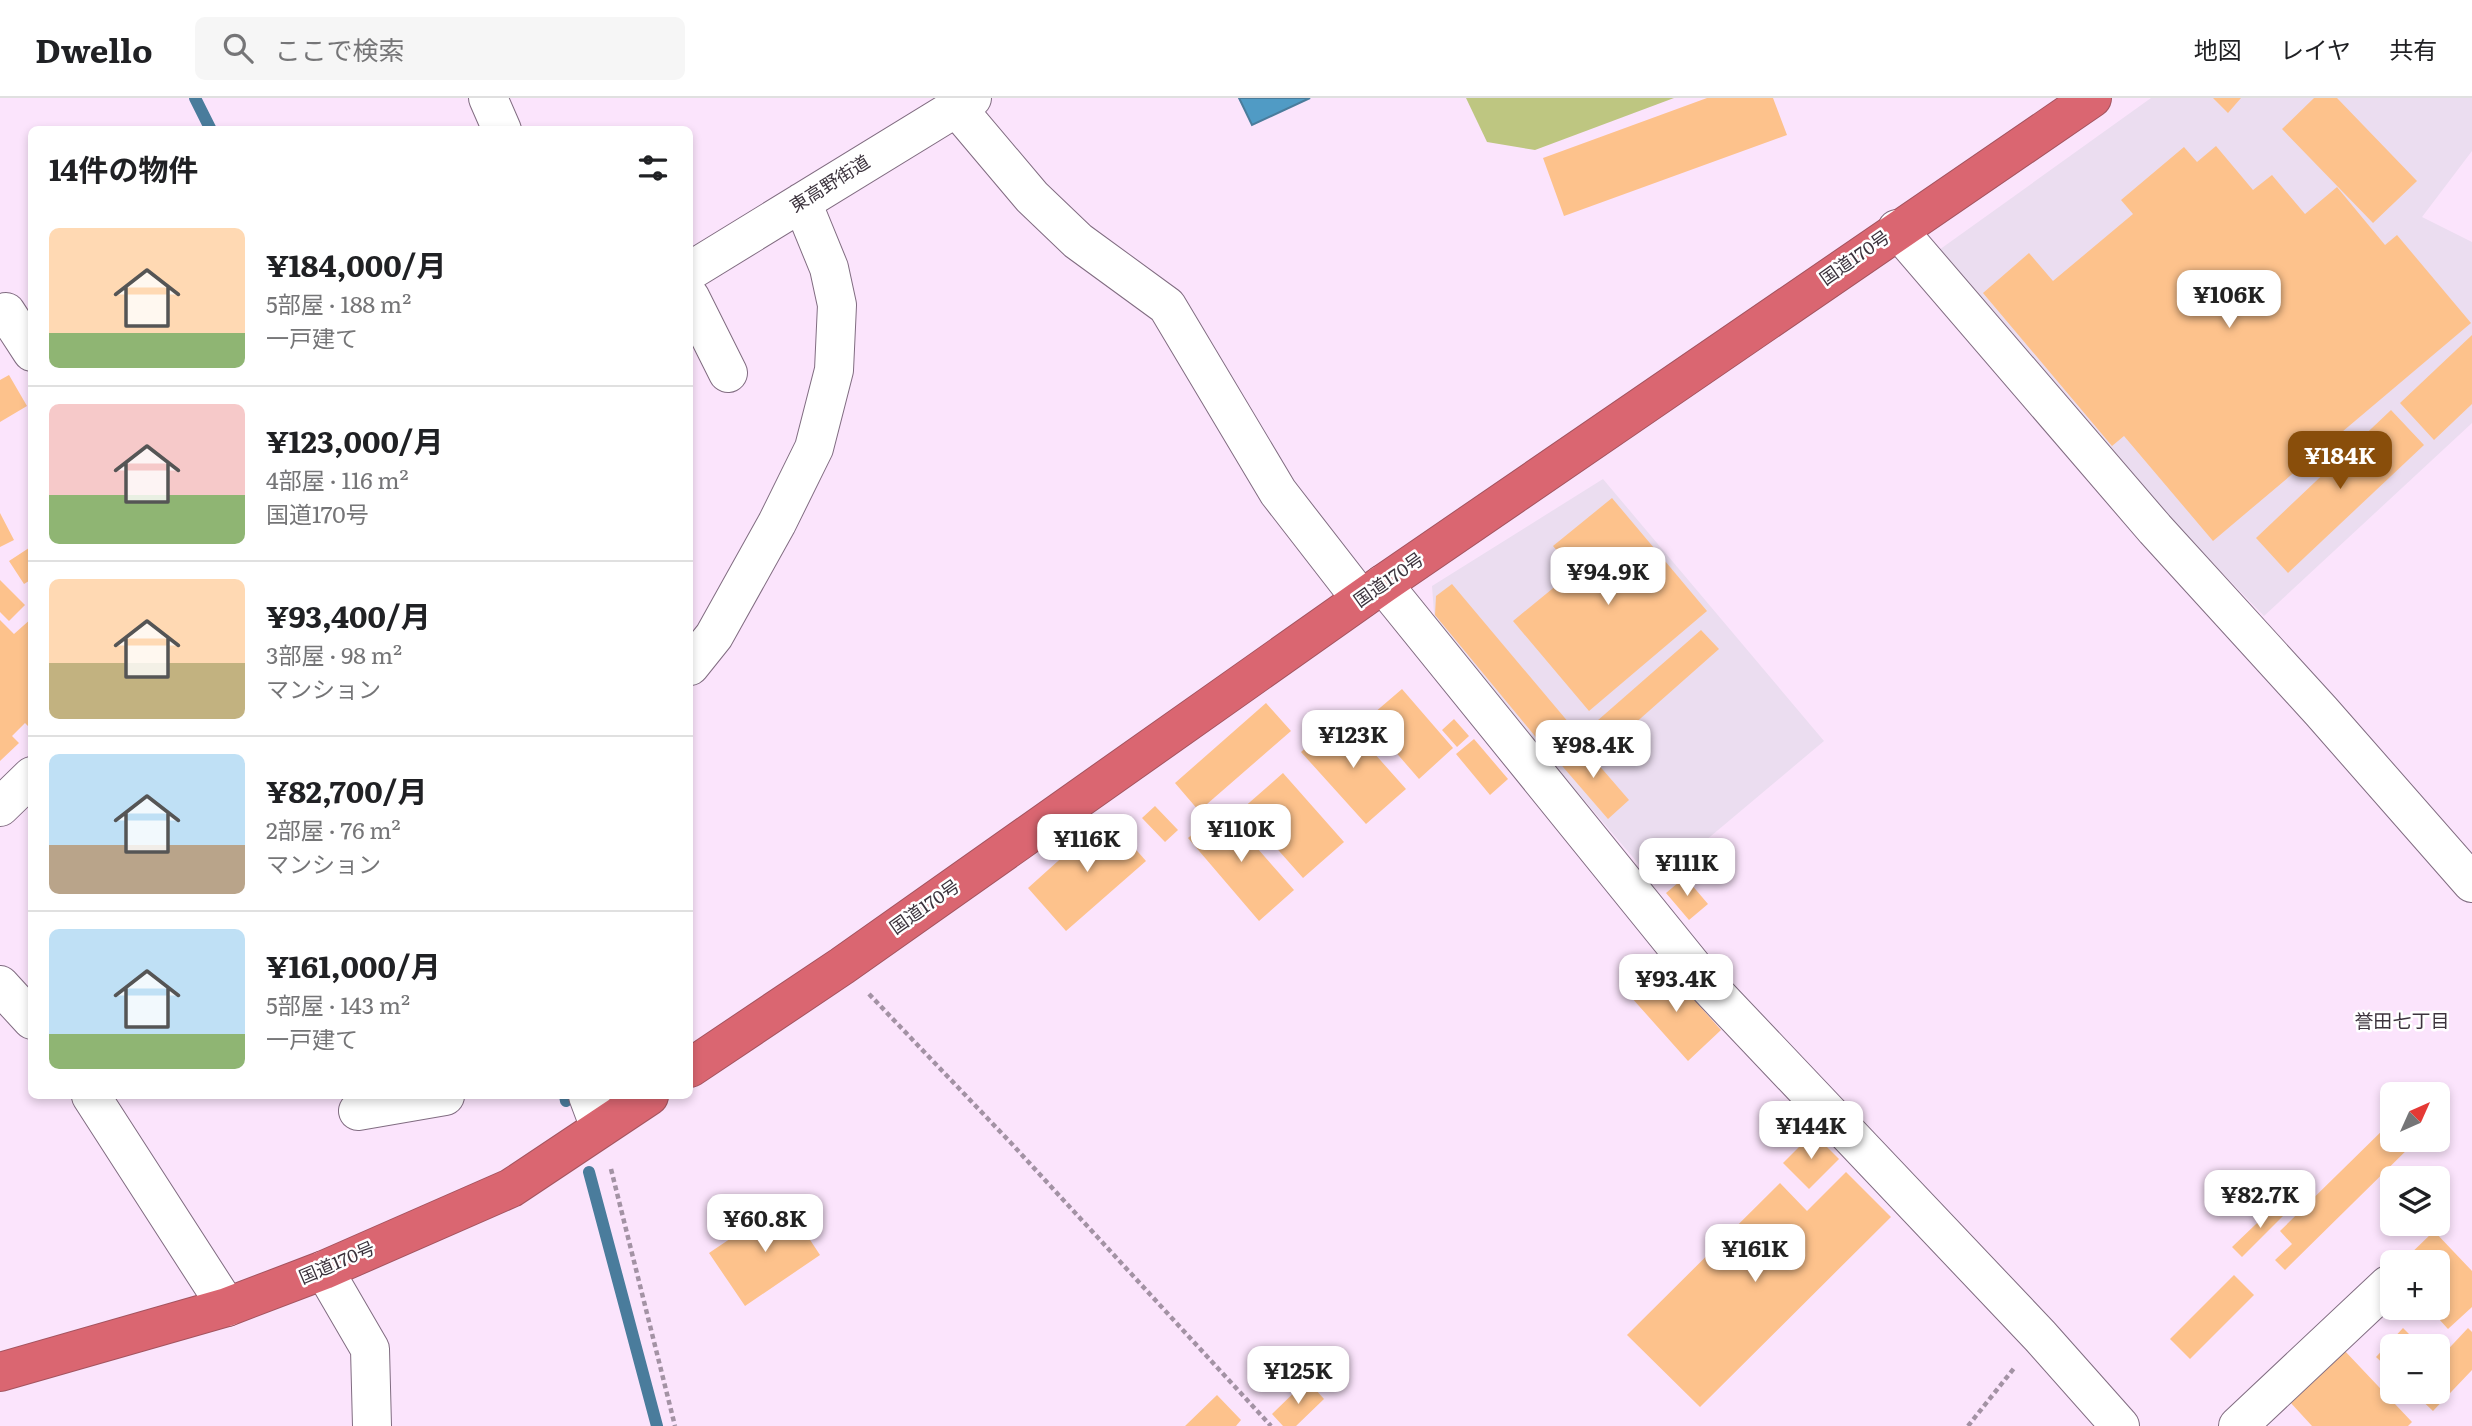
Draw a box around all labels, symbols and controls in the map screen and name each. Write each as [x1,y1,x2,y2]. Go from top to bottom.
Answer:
search box [195,17,685,80]
text: Dwello [35,24,153,73]
icon: search [219,29,257,67]
text: ここで検索 [275,29,405,68]
text: 地図 [2194,31,2242,66]
text: レイヤ [2280,31,2351,66]
text: 共有 [2389,31,2437,66]
text: 14件の物件 [49,146,198,190]
street label: 東高野街道 [784,147,875,218]
icon: filters [634,149,672,187]
street label: 国道170号 [1813,223,1895,291]
text: ¥184,000/月 [266,242,446,286]
icon: home [105,256,189,340]
pin: ¥106K [2180,271,2278,330]
text: ¥106K [2193,276,2265,310]
text: 5部屋 · 188 m² [266,286,411,320]
text: 一戸建て [266,320,358,354]
text: ¥123,000/月 [266,418,444,462]
icon: home [105,432,189,516]
pin: ¥184K [2291,432,2389,491]
text: ¥184K [2304,437,2376,471]
text: 4部屋 · 116 m² [266,462,409,496]
text: 国道170号 [266,496,369,530]
street label: 国道170号 [1347,545,1429,613]
pin: ¥94.9K [1551,547,1665,607]
text: ¥94.9K [1566,553,1650,587]
text: ¥93,400/月 [266,593,431,637]
icon: home [105,607,189,691]
text: 3部屋 · 98 m² [266,637,402,671]
text: マンション [266,671,381,705]
pin: ¥123K [1304,710,1402,770]
text: ¥123K [1318,716,1388,750]
pin: ¥98.4K [1536,720,1650,780]
text: ¥98.4K [1552,726,1634,760]
text: ¥82,700/月 [266,768,427,812]
icon: home [105,782,189,866]
pin: ¥110K [1192,804,1290,864]
text: ¥110K [1207,810,1275,844]
text: 2部屋 · 76 m² [266,812,401,846]
pin: ¥116K [1038,814,1136,874]
text: ¥116K [1053,820,1121,854]
pin: ¥111K [1638,838,1736,898]
text: ¥111K [1655,844,1719,878]
text: マンション [266,846,381,880]
street label: 国道170号 [883,872,965,940]
text: ¥161,000/月 [266,943,441,987]
pin: ¥93.4K [1619,954,1733,1014]
icon: home [105,957,189,1041]
text: ¥93.4K [1635,960,1717,994]
text: 5部屋 · 143 m² [266,987,410,1021]
district label: 誉田七丁目 [2354,1006,2450,1034]
text: 一戸建て [266,1021,358,1055]
north arrow [2380,1082,2450,1152]
map controls [2380,1082,2450,1404]
pin: ¥144K [1762,1102,1860,1161]
text: ¥144K [1775,1107,1847,1141]
button: layers [2380,1166,2450,1236]
pin: ¥82.7K [2203,1170,2317,1230]
text: ¥82.7K [2220,1176,2300,1210]
pin: ¥60.8K [708,1194,822,1254]
text: ¥60.8K [723,1200,807,1234]
pin: ¥161K [1706,1224,1804,1284]
text: ¥161K [1721,1230,1789,1264]
street label: 国道170号 [294,1233,379,1290]
button: + [2380,1250,2450,1320]
button: − [2380,1334,2450,1404]
pin: ¥125K [1249,1346,1347,1406]
text: ¥125K [1263,1352,1333,1386]

